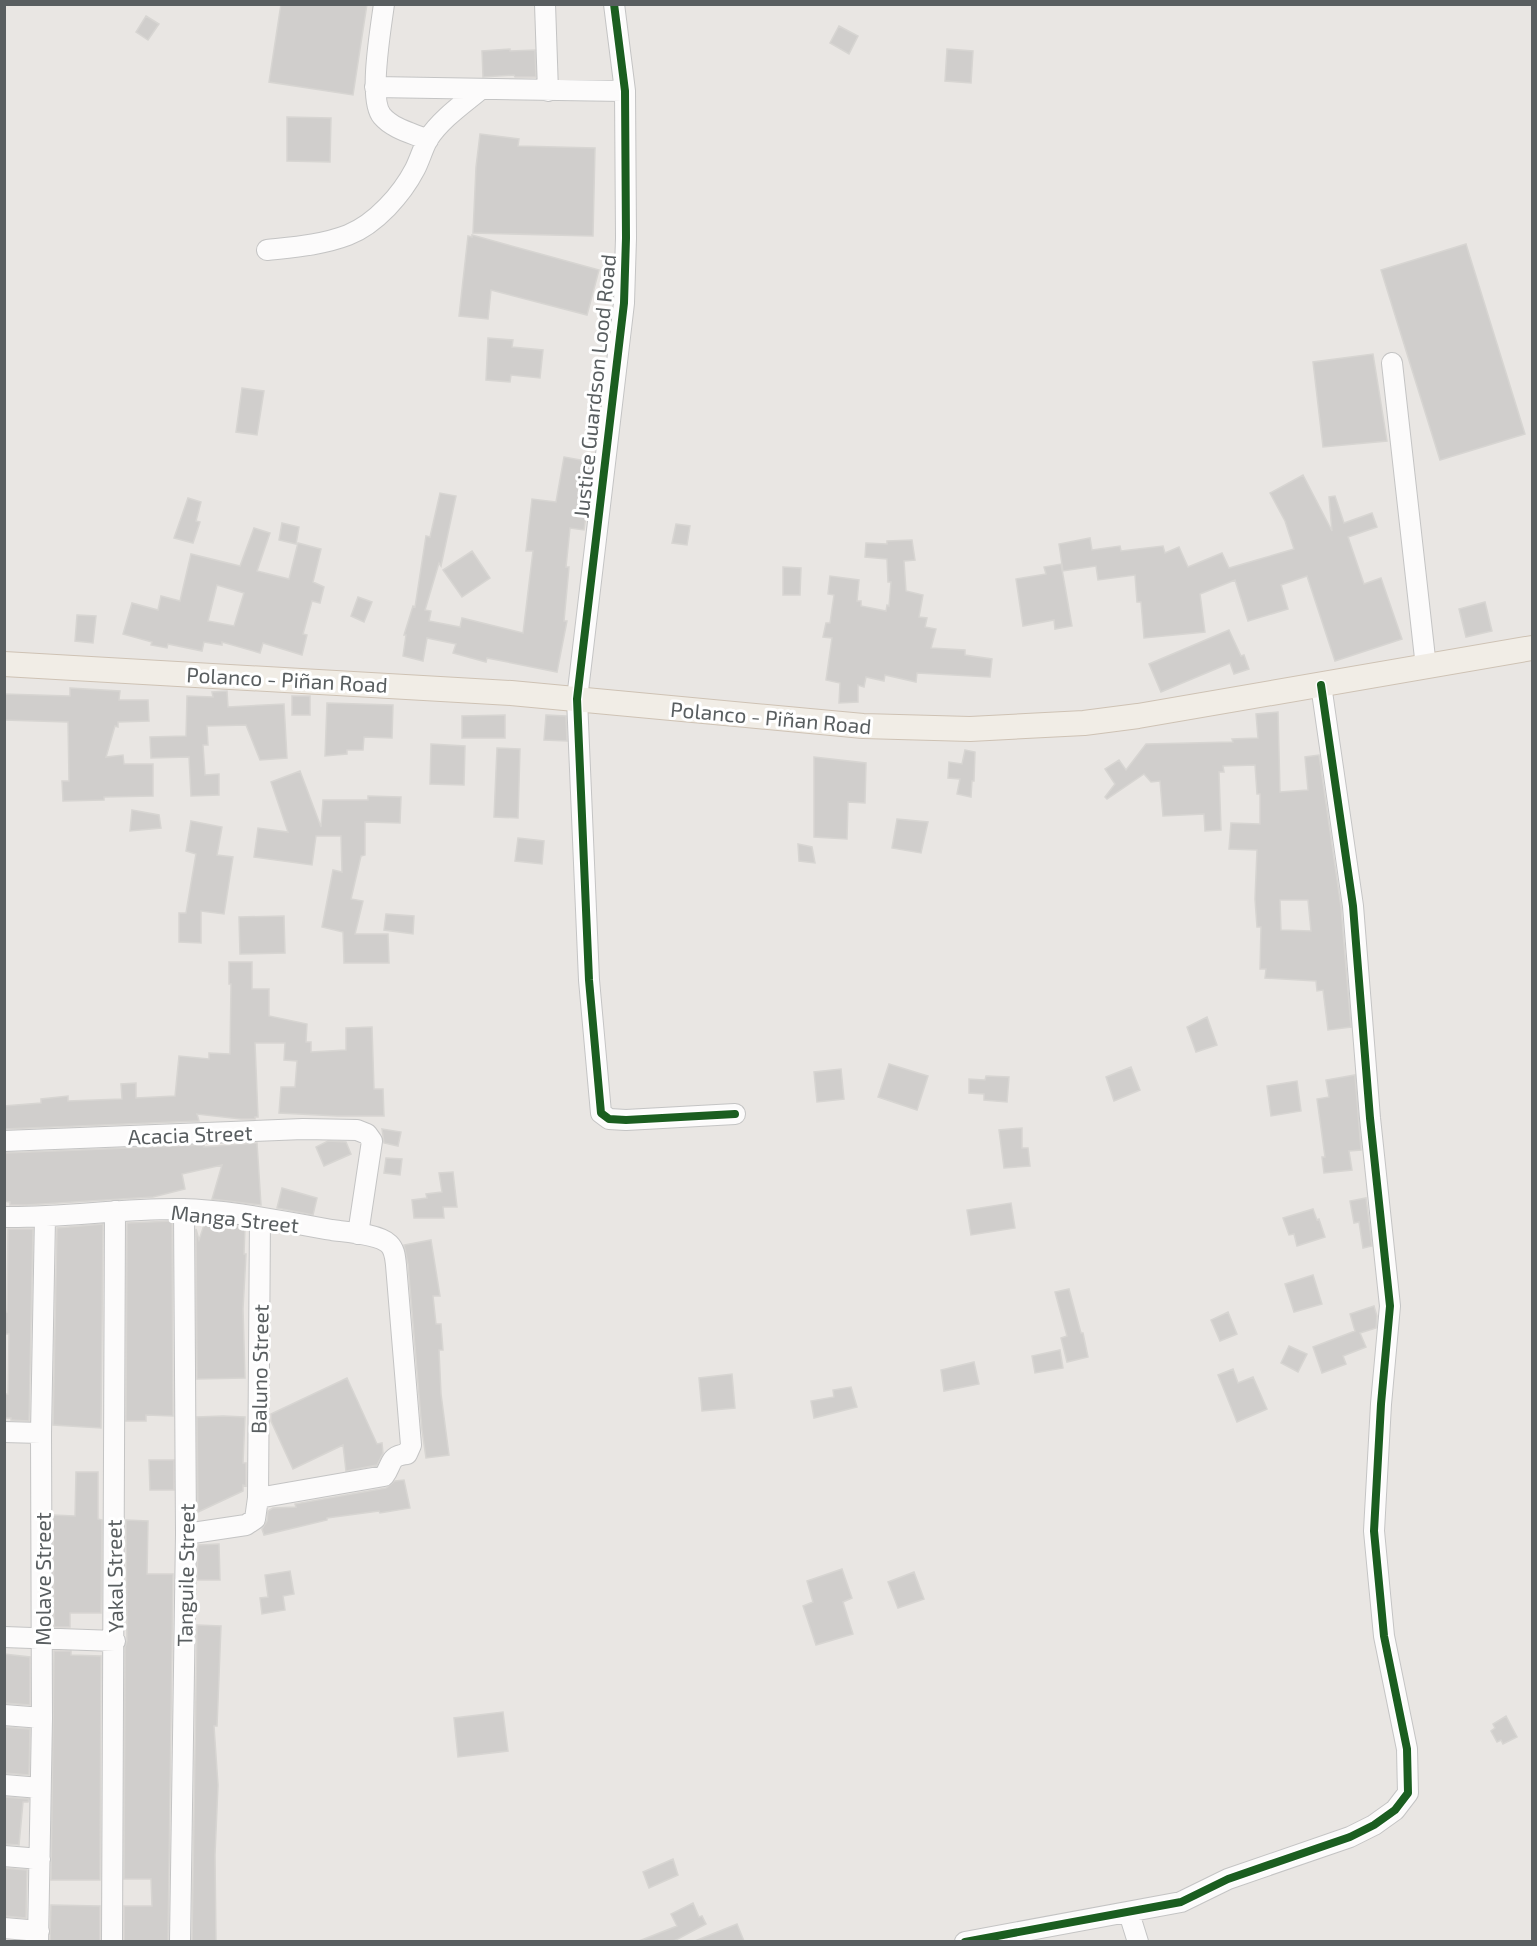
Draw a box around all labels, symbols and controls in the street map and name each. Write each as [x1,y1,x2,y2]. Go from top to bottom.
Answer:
street label: Justice Guardson Lood Road [568,253,620,519]
street label: Polanco - Piñan Road [186,661,388,697]
street label: Polanco - Piñan Road [670,696,872,738]
street label: Acacia Street [127,1119,253,1149]
street label: Manga Street [170,1199,300,1237]
street label: Baluno Street [245,1304,273,1434]
street label: Tanguile Street [171,1503,199,1647]
street label: Molave Street [30,1512,55,1646]
street label: Yakal Street [101,1519,127,1633]

